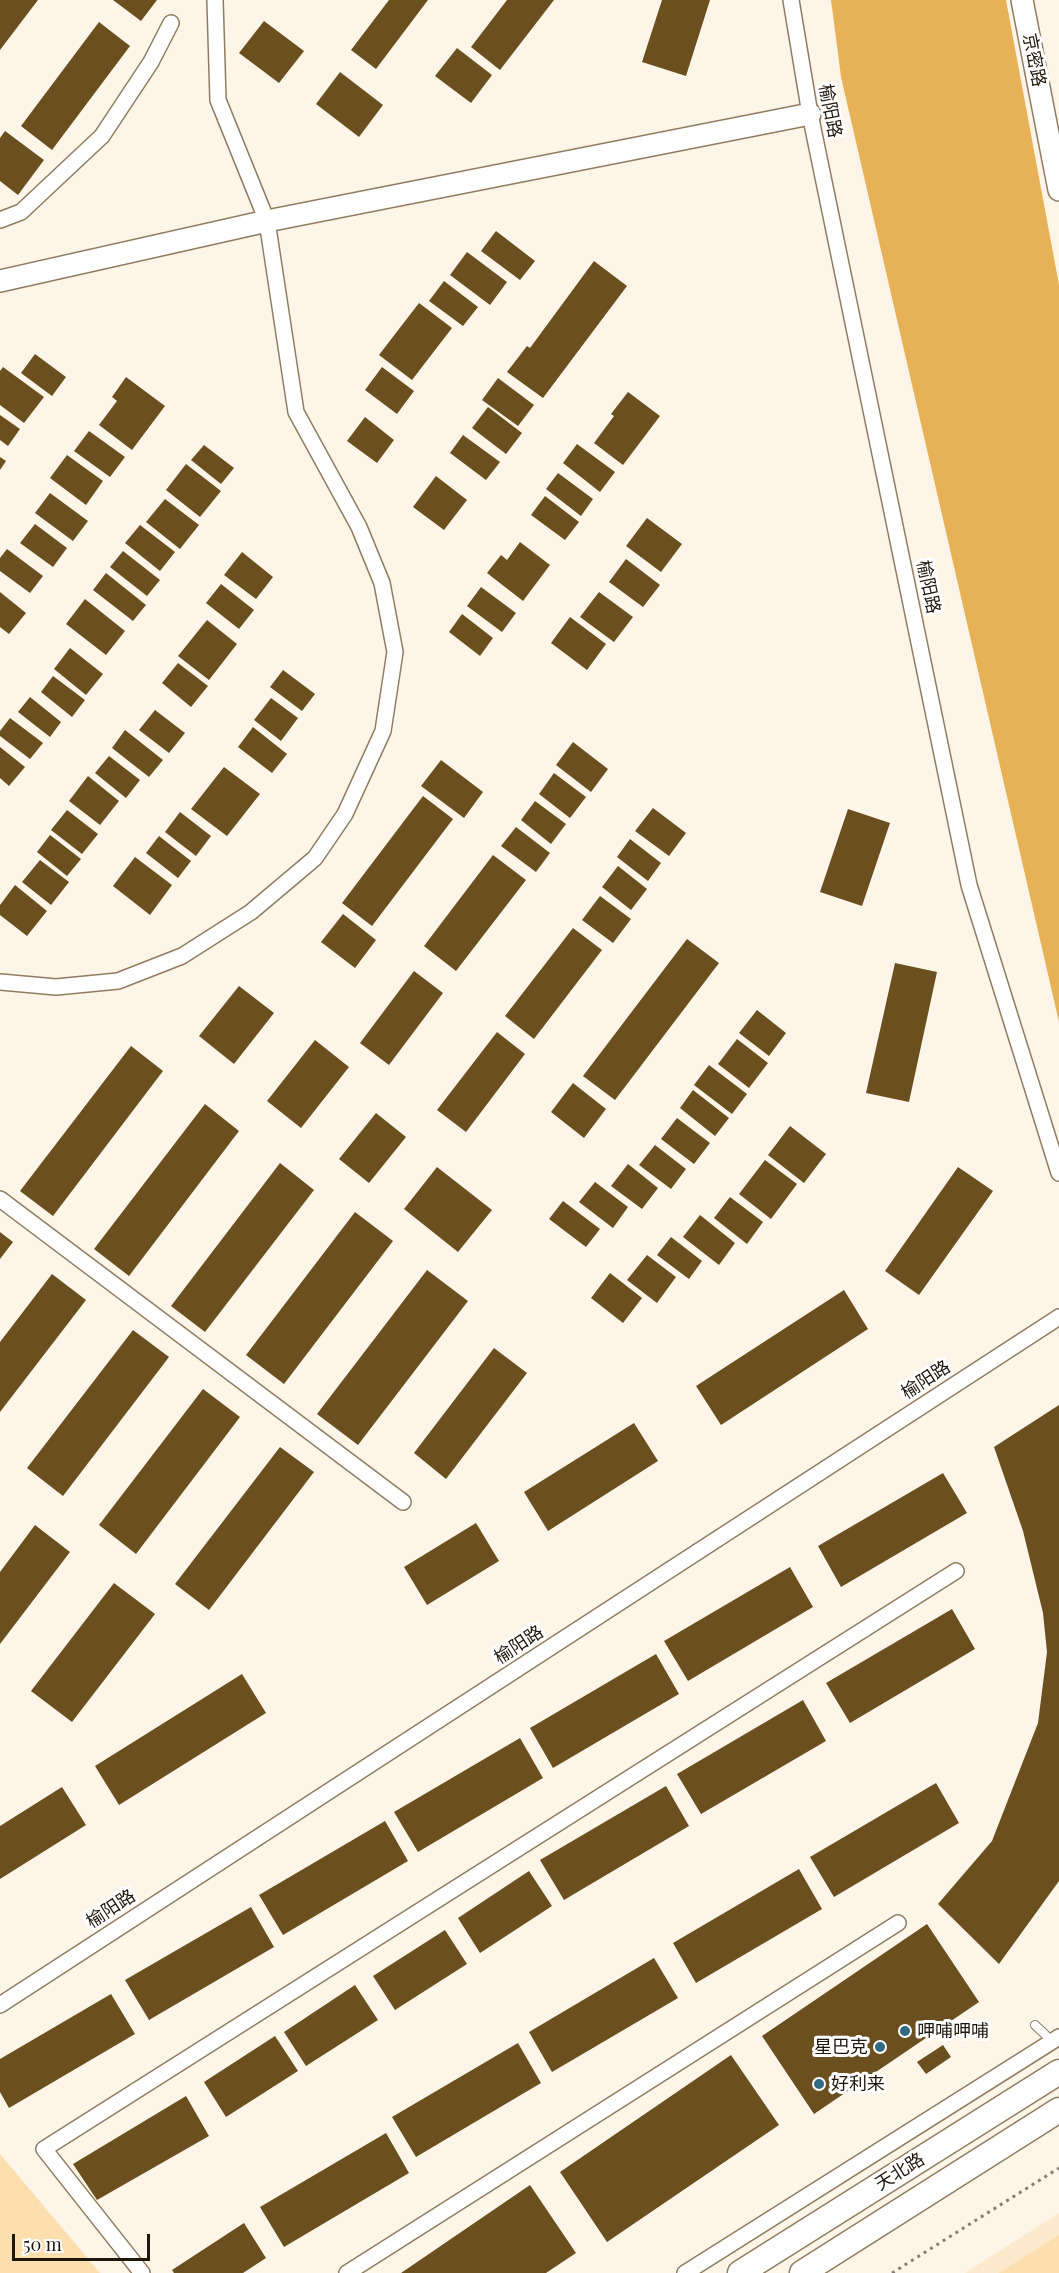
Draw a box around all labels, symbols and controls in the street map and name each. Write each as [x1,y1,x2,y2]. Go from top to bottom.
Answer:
street label: 京密路 [1018,31,1050,89]
street label: 榆阳路 [814,82,846,140]
street label: 榆阳路 [912,558,944,616]
street label: 榆阳路 [897,1356,955,1404]
street label: 榆阳路 [490,1621,548,1669]
street label: 榆阳路 [82,1885,140,1933]
place label: 呷哺呷哺 [917,2020,989,2042]
marker: 呷哺呷哺 [898,2024,912,2038]
place label: 星巴克 [814,2036,868,2058]
marker: 星巴克 [873,2040,887,2054]
place label: 好利来 [831,2073,885,2095]
marker: 好利来 [812,2077,826,2091]
street label: 天北路 [871,2149,929,2195]
scale bar [15,2222,153,2260]
text: 50 m [23,2232,62,2256]

